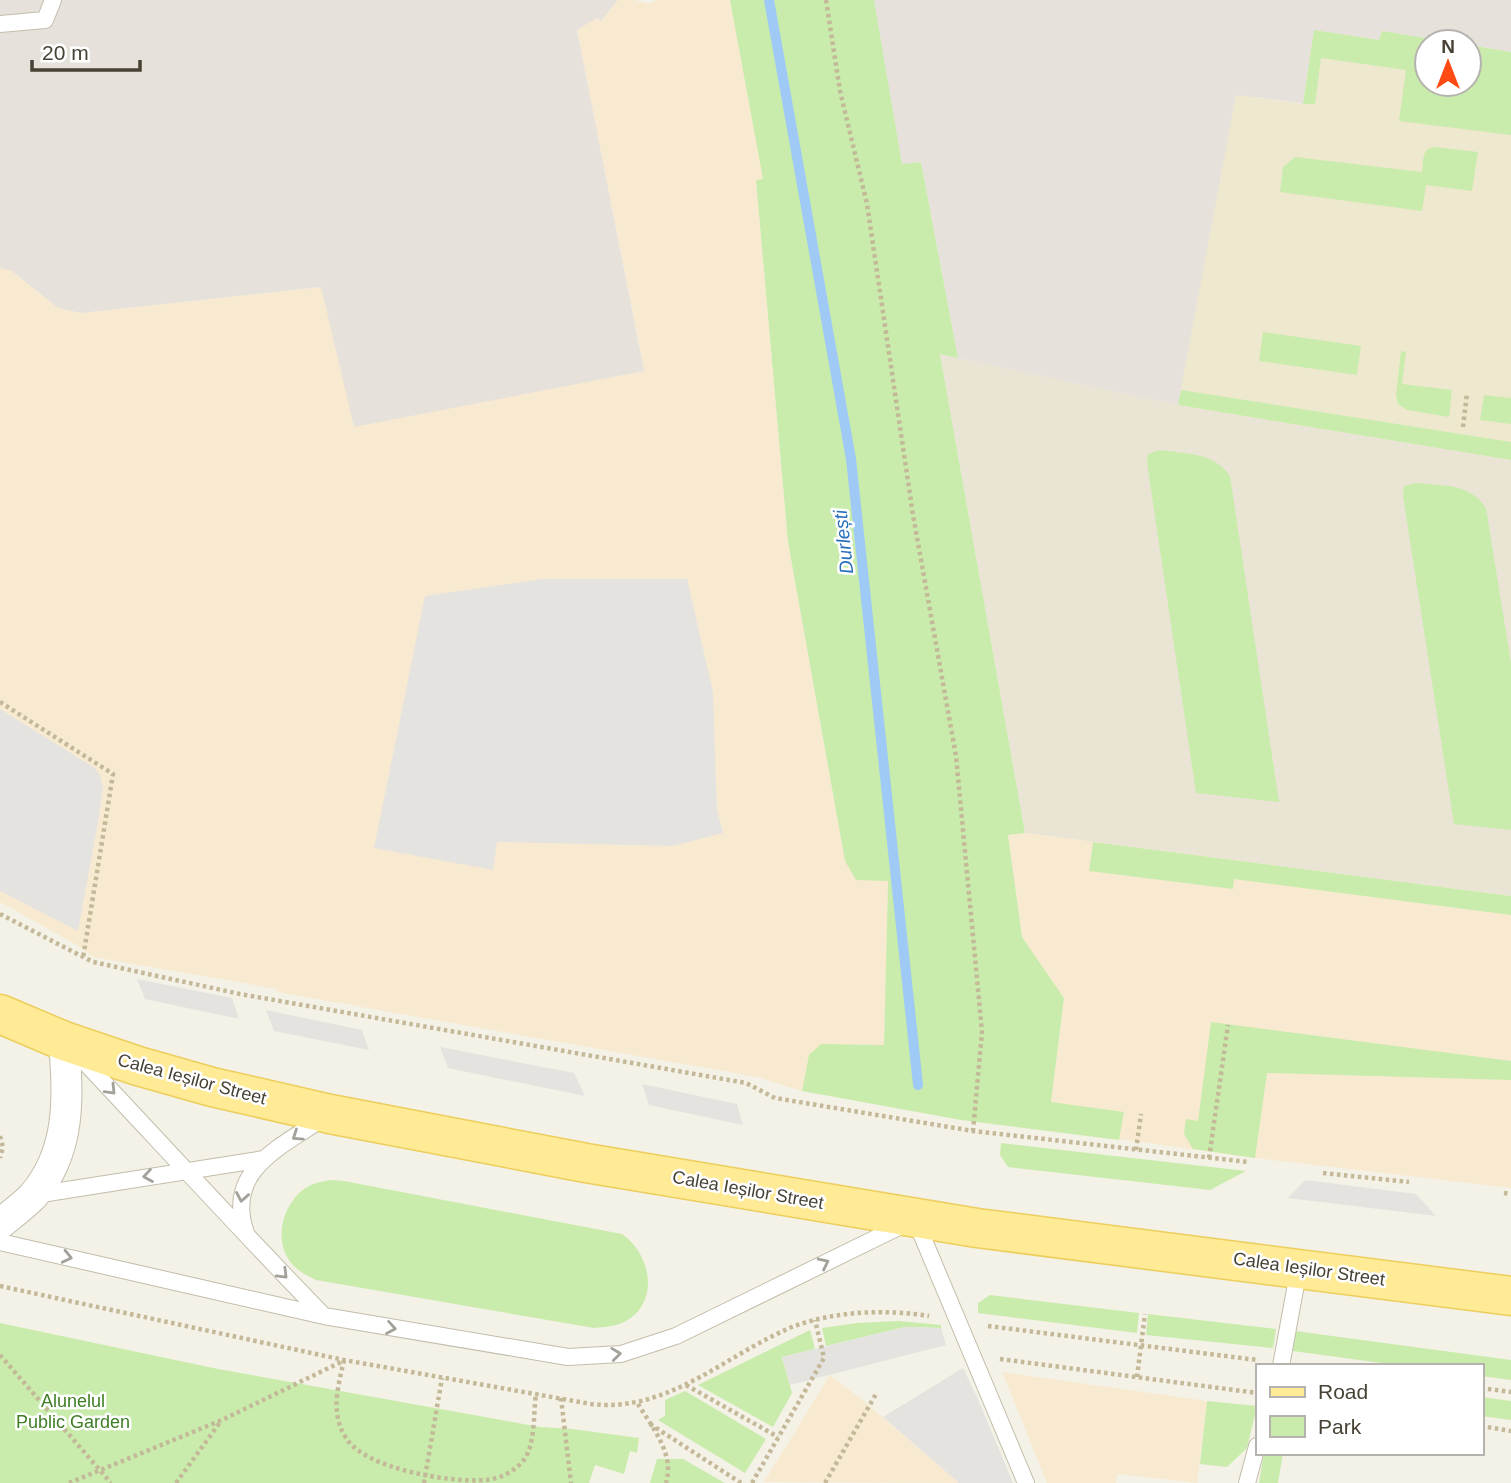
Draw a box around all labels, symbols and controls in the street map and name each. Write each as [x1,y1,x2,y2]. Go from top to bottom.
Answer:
scale bar [32,28,140,72]
north arrow [1413,28,1483,98]
text: N [1441,36,1455,57]
text: 20 m [42,41,89,64]
water label: Durlești [830,508,857,575]
street label: Calea Ieșilor Street [115,1050,269,1108]
one-way arrow [103,1082,116,1095]
one-way arrow [292,1128,305,1140]
street label: Calea Ieșilor Street [671,1167,825,1213]
one-way arrow [142,1169,154,1184]
one-way arrow [236,1190,251,1202]
street label: Calea Ieșilor Street [1232,1248,1386,1290]
one-way arrow [61,1249,73,1263]
one-way arrow [817,1258,829,1272]
one-way arrow [275,1266,288,1279]
one-way arrow [385,1319,397,1334]
one-way arrow [610,1346,622,1361]
legend [1256,1364,1483,1455]
text: Road [1318,1380,1368,1403]
park label: Alunelul Public Garden [16,1391,130,1432]
text: Park [1318,1415,1362,1438]

